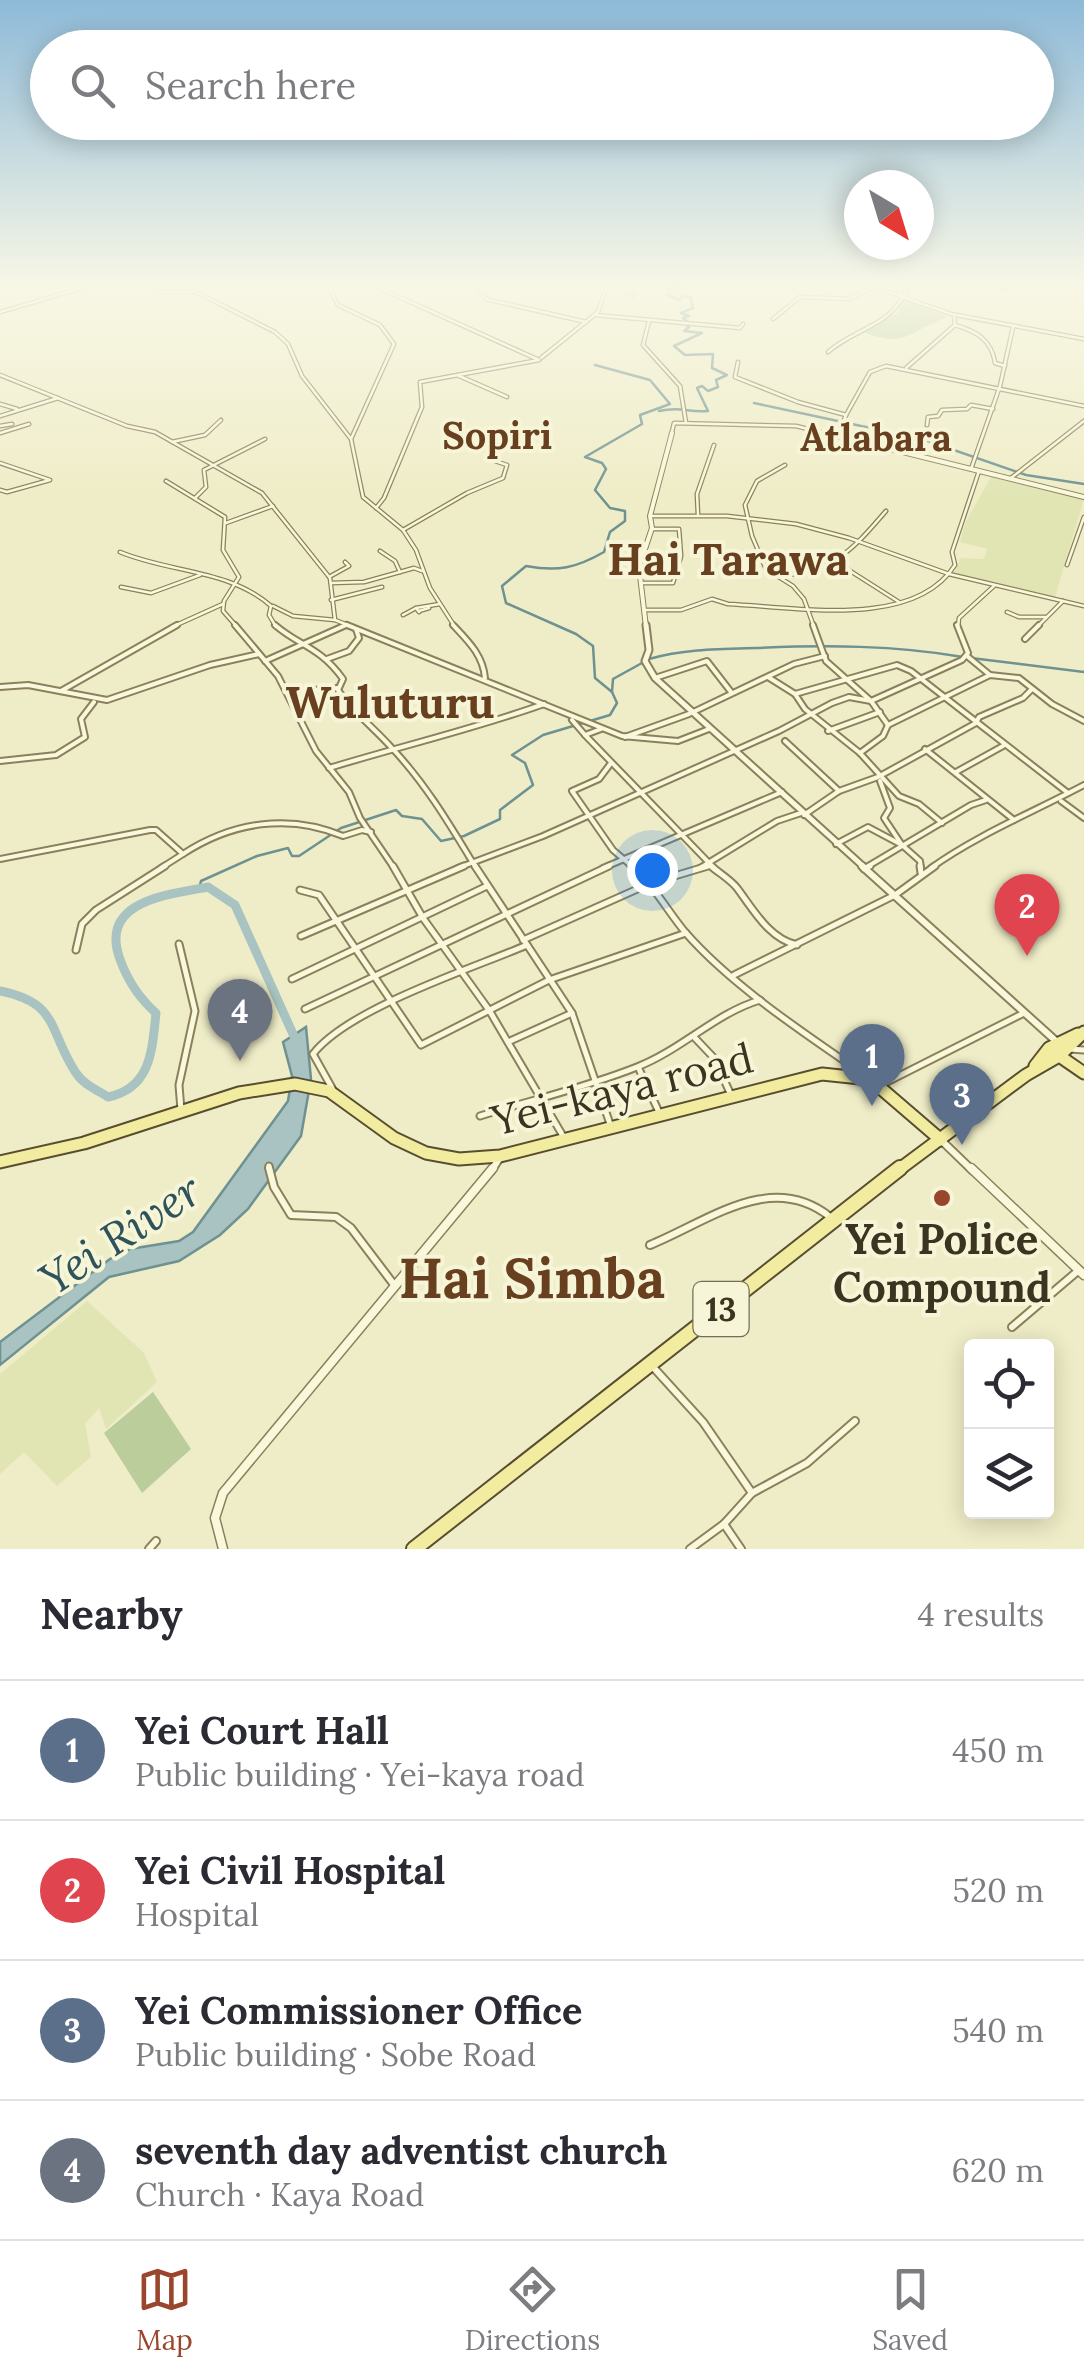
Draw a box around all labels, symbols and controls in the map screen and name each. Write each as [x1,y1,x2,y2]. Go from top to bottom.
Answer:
search box [30,30,1054,140]
icon: search [65,58,120,113]
text: Search here [145,61,356,109]
north arrow [844,170,934,260]
district label: Sopiri [442,411,552,459]
district label: Atlabara [800,413,952,461]
district label: Hai Tarawa [607,530,849,587]
district label: Wuluturu [286,673,494,730]
your location [627,845,678,896]
pin: 2 [994,874,1060,956]
pin: 4 [208,978,272,1061]
pin: 1 [840,1024,904,1106]
street label: Yei-kaya road [485,1030,758,1148]
pin: 3 [930,1062,994,1145]
water label: Yei River [29,1160,212,1307]
marker: Yei Police Compound [931,1187,953,1209]
place label: Yei Police Compound [833,1212,1051,1314]
district label: Hai Simba [399,1243,665,1313]
road number: 13 [694,1282,748,1336]
map controls [964,1339,1054,1519]
button: locate [964,1339,1054,1429]
button: layers [964,1429,1054,1519]
text: Nearby [40,1587,183,1641]
text: 4 results [917,1594,1044,1635]
text: Yei Court Hall [135,1706,389,1754]
text: 1 [66,1730,79,1771]
text: 450 m [952,1730,1044,1771]
text: Public building · Yei-kaya road [135,1754,585,1795]
text: Yei Civil Hospital [135,1846,445,1894]
text: 2 [64,1870,81,1911]
text: 520 m [952,1870,1044,1911]
text: Hospital [135,1894,259,1935]
text: Yei Commissioner Office [135,1986,583,2034]
text: 3 [64,2010,81,2051]
text: 540 m [952,2010,1044,2051]
text: Public building · Sobe Road [135,2034,536,2075]
text: seventh day adventist church [135,2126,667,2174]
text: 4 [64,2150,81,2191]
text: 620 m [951,2150,1044,2191]
text: Church · Kaya Road [135,2174,424,2215]
tab: Map [136,2262,193,2358]
tab: Directions [465,2262,600,2358]
tab: Saved [872,2262,948,2358]

